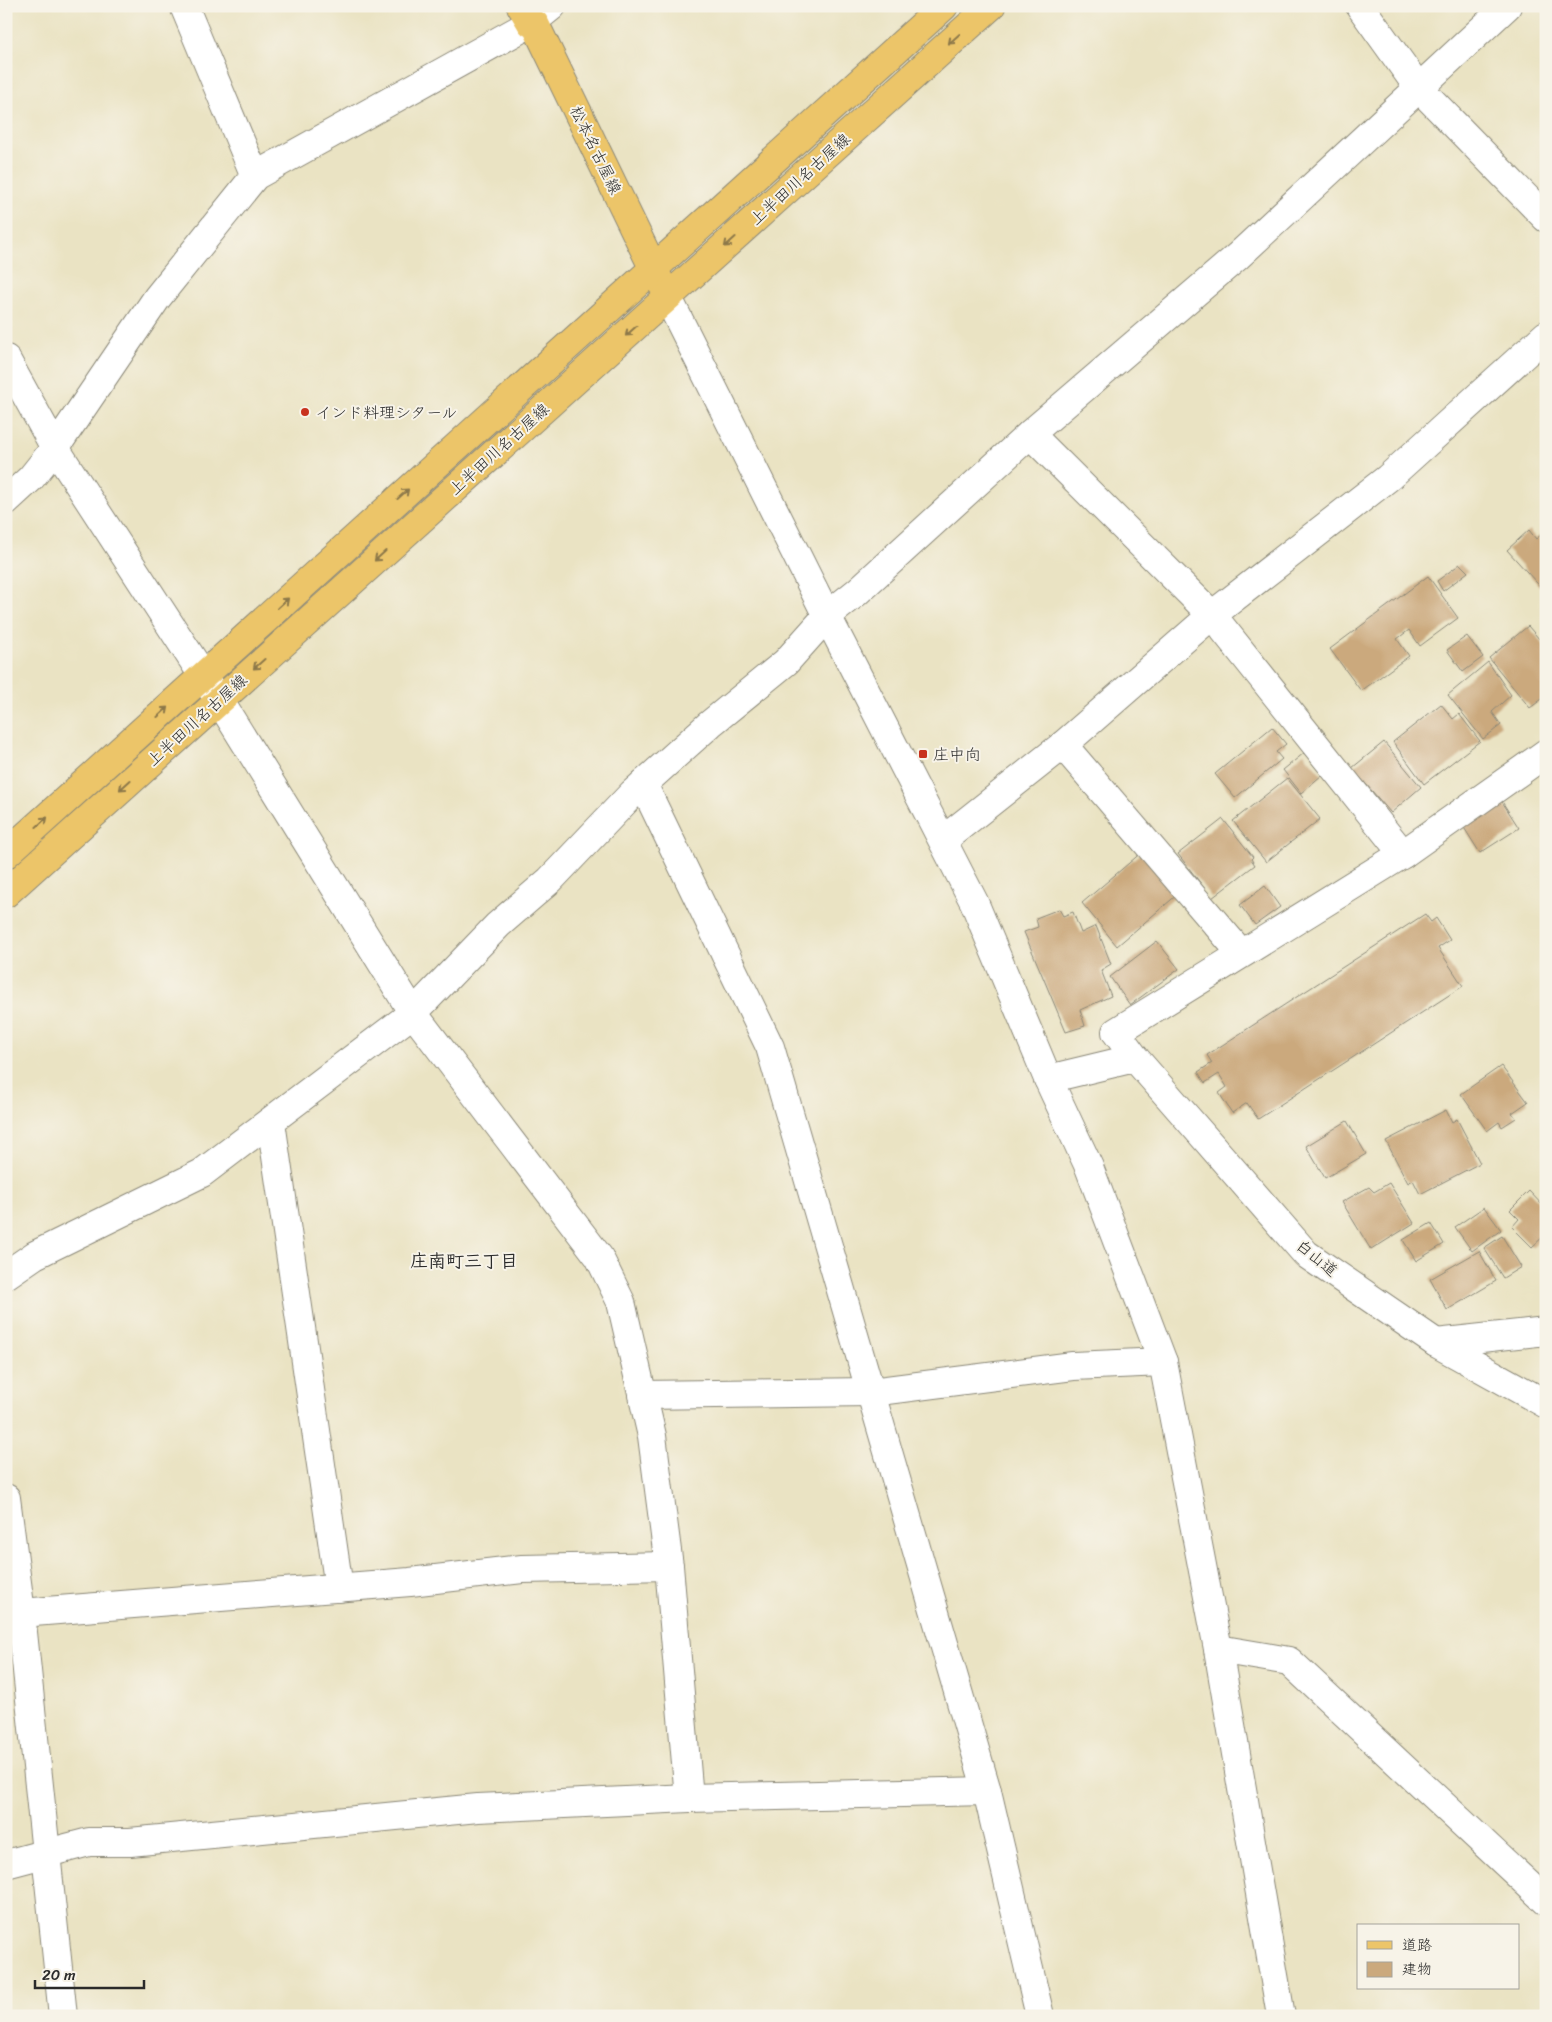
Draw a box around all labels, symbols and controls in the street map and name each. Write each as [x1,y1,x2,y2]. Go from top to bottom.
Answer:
one-way arrow [948,33,961,45]
street label: 松本名古屋線 [562,100,630,200]
street label: 上半田川名古屋線 [743,125,857,233]
one-way arrow [724,236,737,248]
one-way arrow [625,325,638,336]
street label: 上半田川名古屋線 [442,395,556,503]
place label: インド料理シタール [315,398,457,427]
marker: インド料理シタール [299,406,311,418]
one-way arrow [397,488,410,500]
one-way arrow [373,550,386,561]
one-way arrow [276,597,289,609]
one-way arrow [252,658,265,670]
street label: 上半田川名古屋線 [140,666,254,774]
one-way arrow [156,706,169,718]
place label: 庄中向 [933,740,981,769]
marker: 庄中向 [917,748,929,760]
one-way arrow [119,779,132,791]
one-way arrow [36,816,49,827]
street label: 白山道 [1289,1232,1345,1284]
district label: 庄南町三丁目 [410,1245,518,1277]
legend [1357,1924,1520,1990]
text: 道路 [1402,1932,1432,1958]
text: 建物 [1402,1956,1432,1982]
scale bar [35,1957,144,1989]
text: 20 m [42,1962,76,1988]

